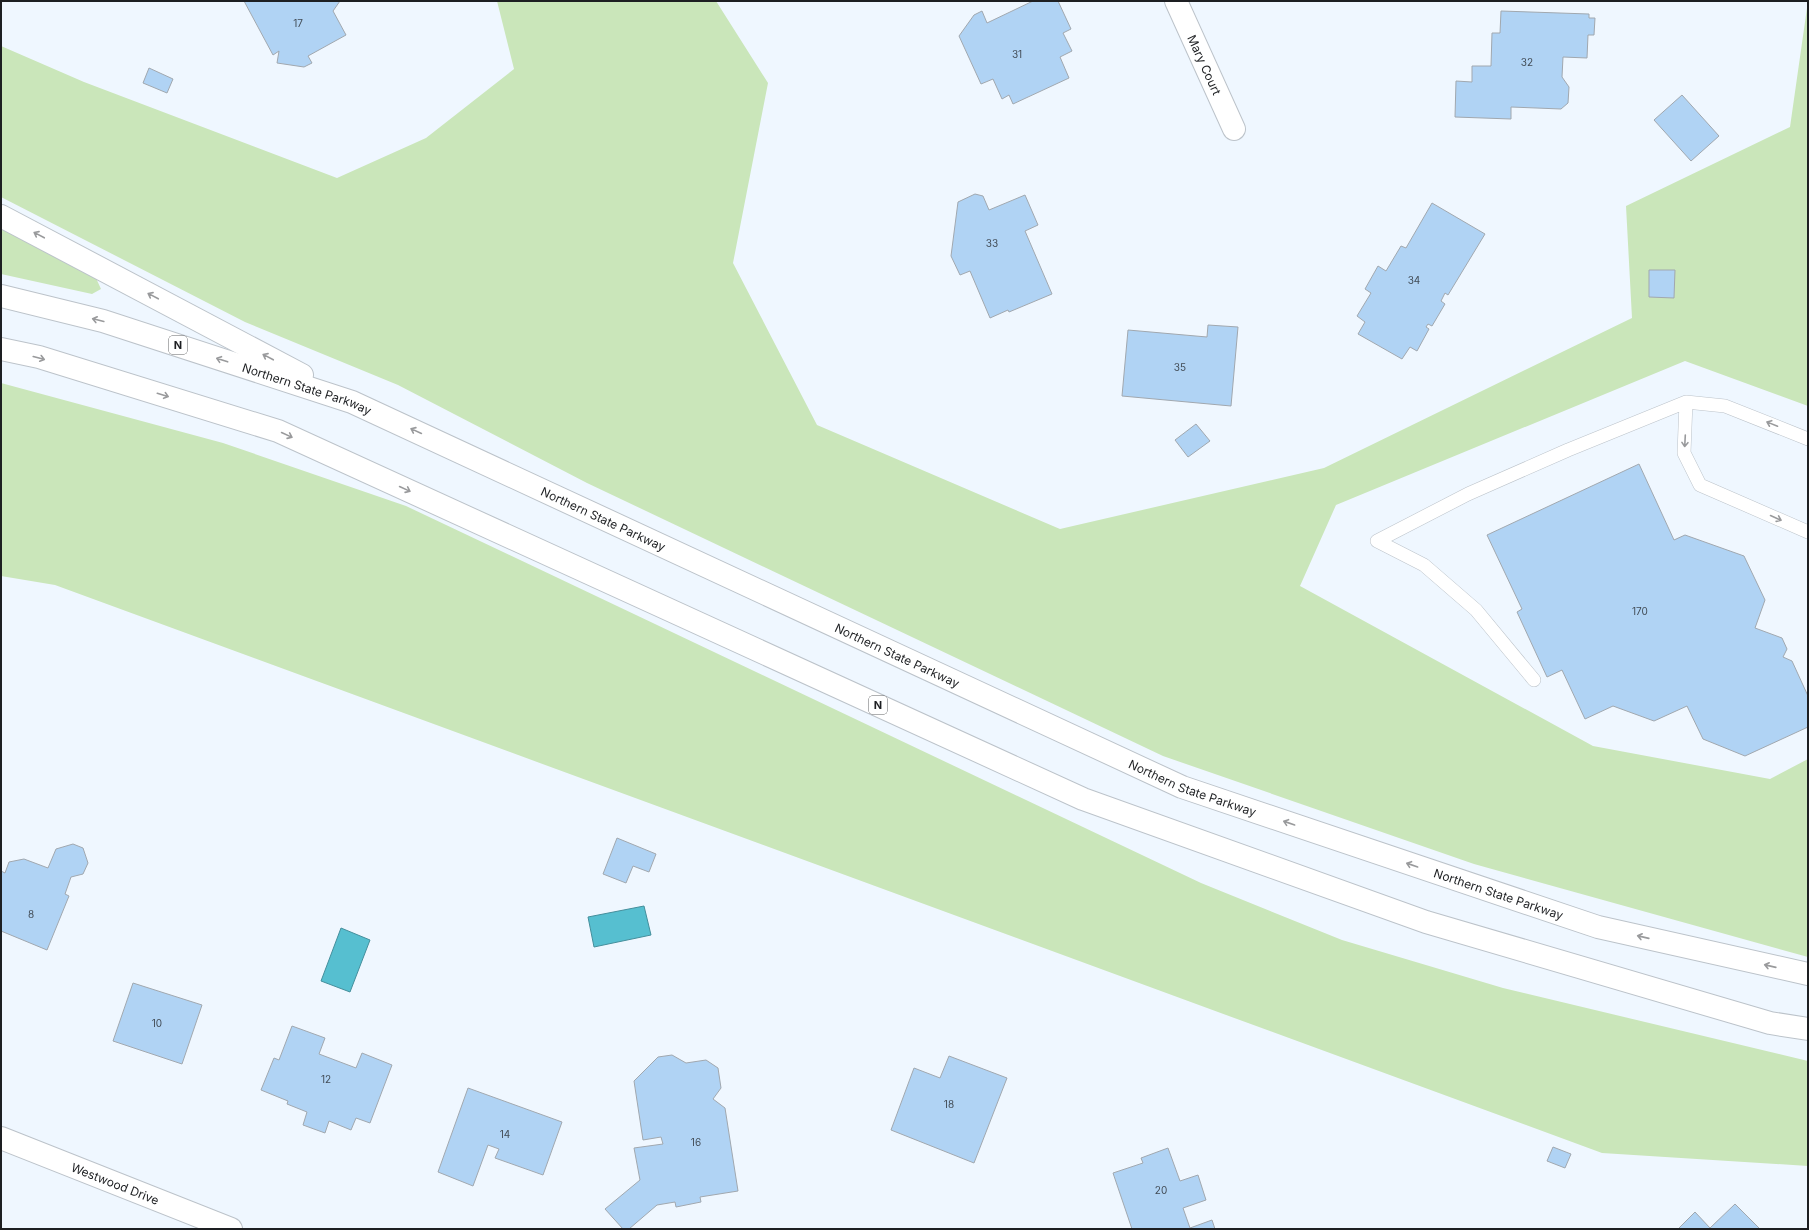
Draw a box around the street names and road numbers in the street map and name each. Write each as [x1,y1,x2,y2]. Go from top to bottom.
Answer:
street label: Mary Court [1185,32,1225,97]
road number: N [169,336,187,354]
street label: Northern State Parkway [241,359,374,418]
street label: Northern State Parkway [539,483,668,554]
street label: Northern State Parkway [833,620,962,690]
road number: N [869,696,887,714]
street label: Northern State Parkway [1127,756,1259,819]
street label: Northern State Parkway [1432,865,1566,922]
street label: Westwood Drive [69,1159,161,1207]

